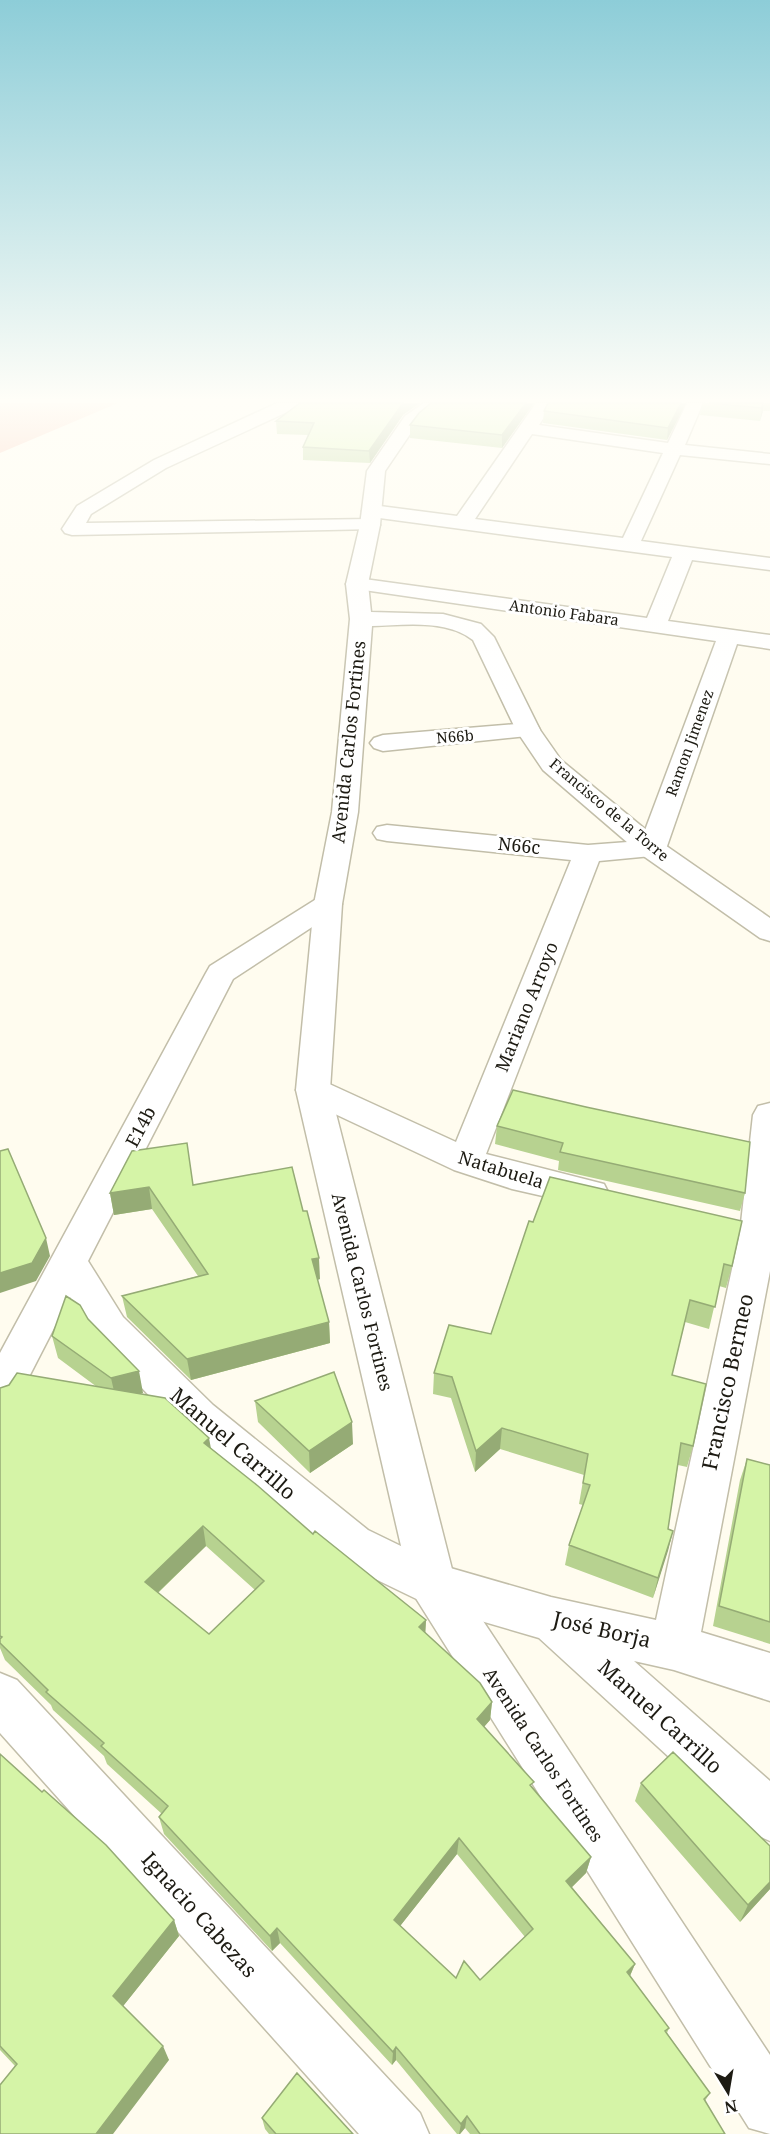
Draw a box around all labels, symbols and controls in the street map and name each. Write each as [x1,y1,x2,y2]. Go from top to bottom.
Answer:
street label: Antonio Fabara [508,594,620,630]
street label: Avenida Carlos Fortines [325,639,371,844]
street label: Ramon Jimenez [660,686,718,799]
street label: N66b [435,724,474,748]
street label: Francisco de la Torre [546,753,674,865]
street label: N66c [497,831,542,859]
street label: Mariano Arroyo [489,938,563,1075]
street label: E14b [120,1102,161,1151]
street label: Natabuela [456,1145,547,1193]
street label: Avenida Carlos Fortines [327,1190,399,1393]
street label: Francisco Bermeo [695,1291,759,1473]
street label: Manuel Carrillo [165,1381,302,1506]
street label: José Borja [550,1604,654,1654]
street label: Manuel Carrillo [593,1653,729,1780]
street label: Avenida Carlos Fortines [478,1663,609,1846]
street label: Ignacio Cabezas [136,1846,264,1983]
north arrow [698,2062,758,2122]
text: N [722,2095,739,2119]

